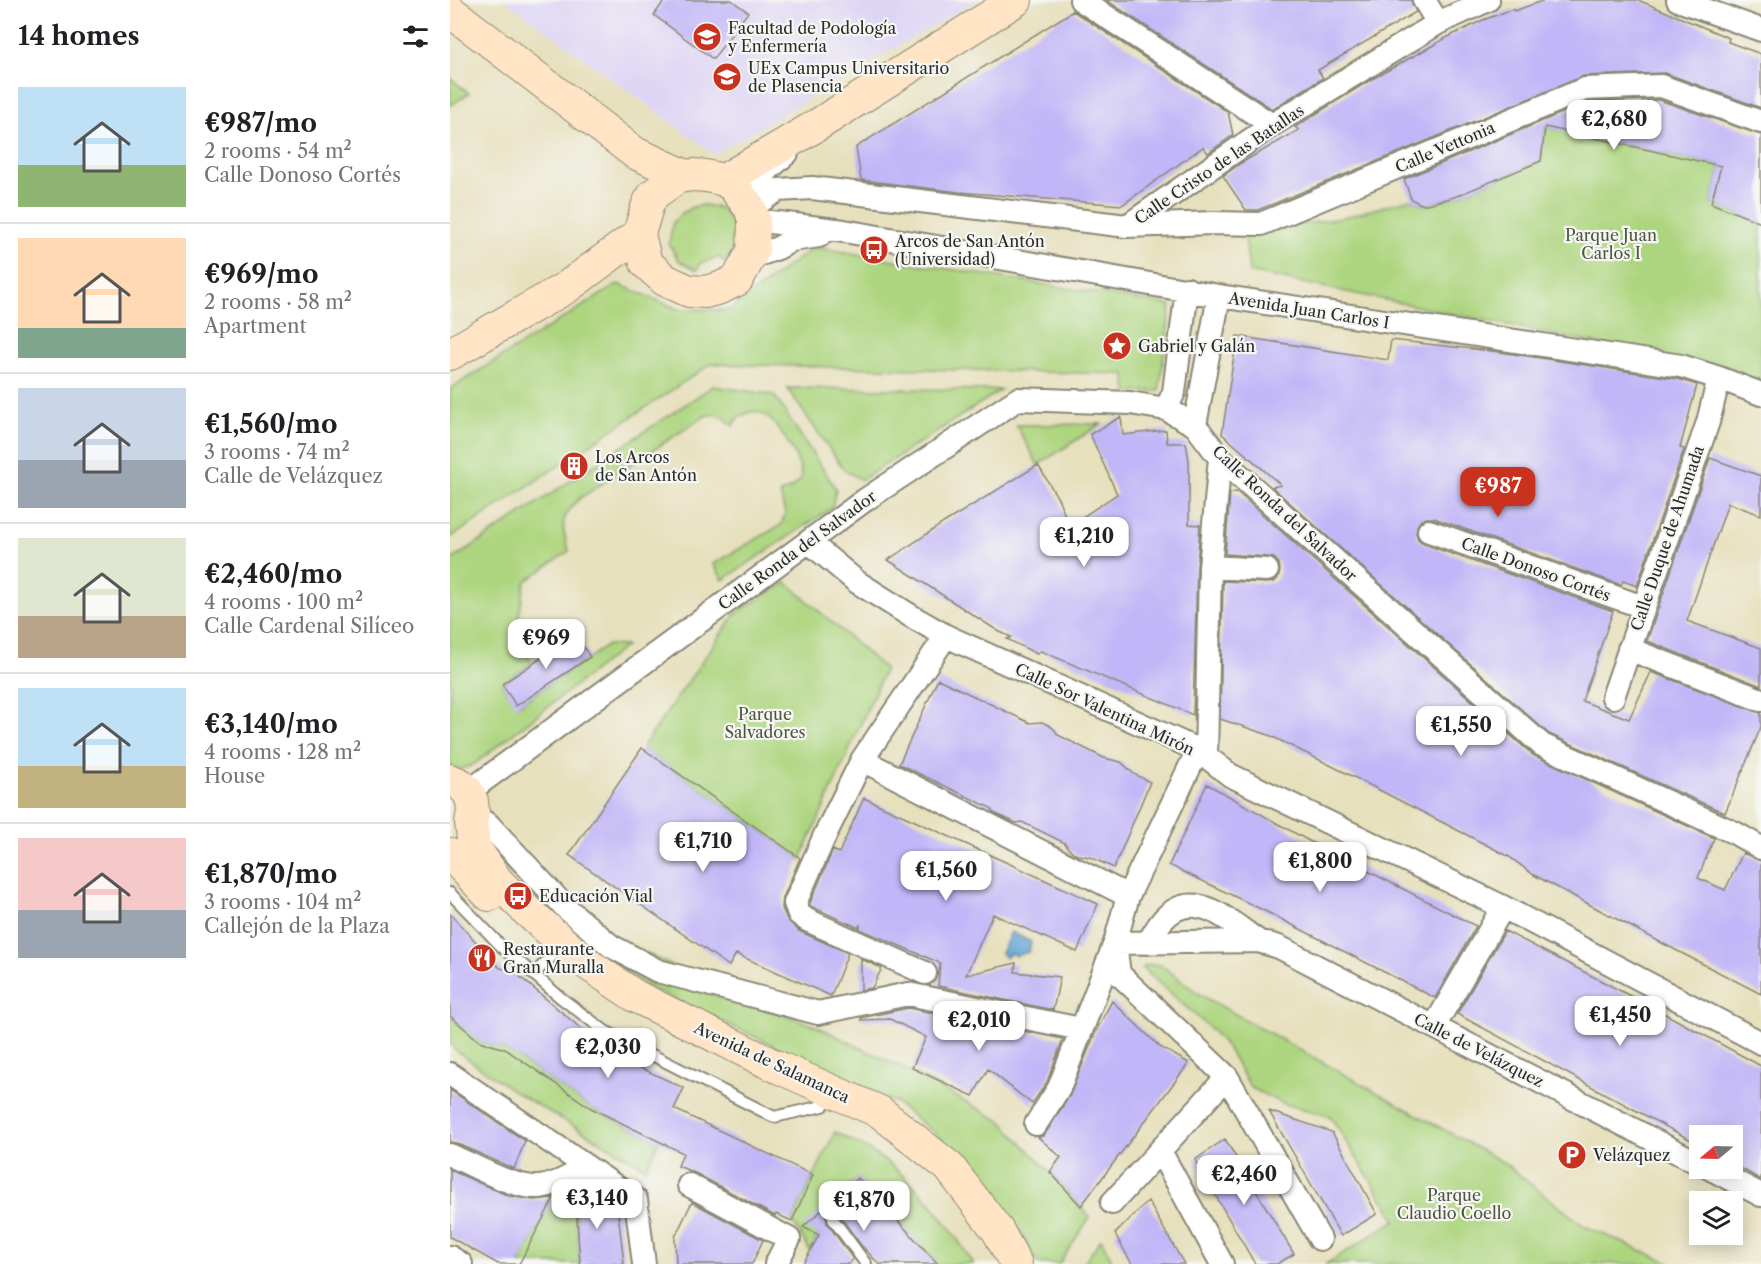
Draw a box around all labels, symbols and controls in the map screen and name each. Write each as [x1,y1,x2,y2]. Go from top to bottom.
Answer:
place label: Facultad de Podología y Enfermería [727,18,897,56]
text: 14 homes [18,20,140,52]
icon: filters [399,20,432,53]
school or university icon: Facultad de Podología y Enfermería [691,21,723,53]
place label: UEx Campus Universitario de Plasencia [748,58,949,96]
school or university icon: UEx Campus Universitario de Plasencia [711,61,743,93]
street label: Calle Cristo de las Batallas [1130,100,1308,228]
pin: €2,680 [1565,100,1663,151]
text: €987/mo [204,107,317,139]
text: €2,680 [1580,107,1648,131]
icon: home [66,111,138,183]
street label: Calle Vettonia [1392,117,1498,177]
text: 2 rooms · 54 m² [204,139,352,163]
text: Calle Donoso Cortés [204,163,401,187]
park label: Parque Juan Carlos I [1565,225,1657,263]
place label: Arcos de San Antón (Universidad) [894,231,1045,269]
bus stop icon: Arcos de San Antón (Universidad) [858,234,890,266]
text: €969/mo [204,258,319,290]
icon: home [66,262,138,334]
street label: Avenida Juan Carlos I [1226,287,1391,333]
text: 2 rooms · 58 m² [204,290,352,314]
text: Apartment [204,314,307,338]
place icon: Gabriel y Galán [1101,330,1133,362]
place label: Gabriel y Galán [1138,336,1255,356]
text: €1,560/mo [204,408,338,440]
icon: home [66,412,138,484]
text: 3 rooms · 74 m² [204,440,350,464]
street label: Calle Ronda del Salvador [1209,441,1362,585]
street label: Calle Duque de Ahumada [1626,442,1708,633]
place label: Los Arcos de San Antón [595,447,697,485]
building icon: Los Arcos de San Antón [558,450,590,482]
text: Calle de Velázquez [204,464,383,488]
pin: €987 [1462,467,1534,518]
text: €987 [1474,474,1522,498]
street label: Calle Ronda del Salvador [714,486,880,614]
pin: €1,210 [1035,517,1133,568]
text: €1,210 [1054,524,1114,548]
street label: Calle Donoso Cortés [1459,533,1613,605]
text: €2,460/mo [204,558,342,590]
icon: home [66,562,138,634]
text: 4 rooms · 100 m² [204,590,363,614]
text: Calle Cardenal Silíceo [204,614,414,638]
pin: €969 [510,619,582,670]
text: €969 [522,626,570,650]
street label: Calle Sor Valentina Mirón [1012,659,1198,759]
park label: Parque Salvadores [724,704,806,742]
pin: €1,550 [1412,706,1510,757]
text: €3,140/mo [204,708,338,740]
icon: home [66,712,138,784]
text: €1,550 [1430,713,1492,737]
text: 4 rooms · 128 m² [204,740,361,764]
text: House [204,764,265,788]
pin: €1,710 [654,822,752,873]
text: €1,710 [674,829,732,853]
pin: €1,800 [1271,842,1369,893]
text: €1,800 [1288,849,1353,873]
pin: €1,560 [897,851,995,902]
text: €1,870/mo [204,858,337,890]
text: €1,560 [915,858,977,882]
icon: home [66,862,138,934]
bus stop icon: Educación Vial [502,880,534,912]
place label: Educación Vial [539,886,653,906]
text: 3 rooms · 104 m² [204,890,361,914]
text: Callejón de la Plaza [204,914,390,938]
place label: Restaurante Gran Muralla [503,939,605,977]
restaurant icon: Restaurante Gran Muralla [466,942,498,974]
pin: €1,450 [1571,996,1669,1047]
pin: €2,010 [930,1001,1028,1052]
text: €1,450 [1589,1003,1651,1027]
text: €2,010 [947,1008,1011,1032]
street label: Calle de Velázquez [1411,1009,1547,1091]
street label: Avenida de Salamanca [690,1017,854,1107]
pin: €2,030 [559,1028,657,1079]
text: €2,030 [575,1035,641,1059]
north arrow [1689,1125,1743,1179]
map controls [1689,1125,1743,1245]
parking icon: Velázquez [1556,1139,1588,1171]
place label: Velázquez [1592,1145,1670,1165]
pin: €2,460 [1195,1155,1293,1206]
text: €2,460 [1211,1162,1277,1186]
pin: €3,140 [548,1179,646,1230]
pin: €1,870 [815,1181,913,1232]
park label: Parque Claudio Coello [1397,1185,1511,1223]
text: €3,140 [565,1186,629,1210]
text: €1,870 [833,1188,895,1212]
button: layers [1689,1191,1743,1245]

